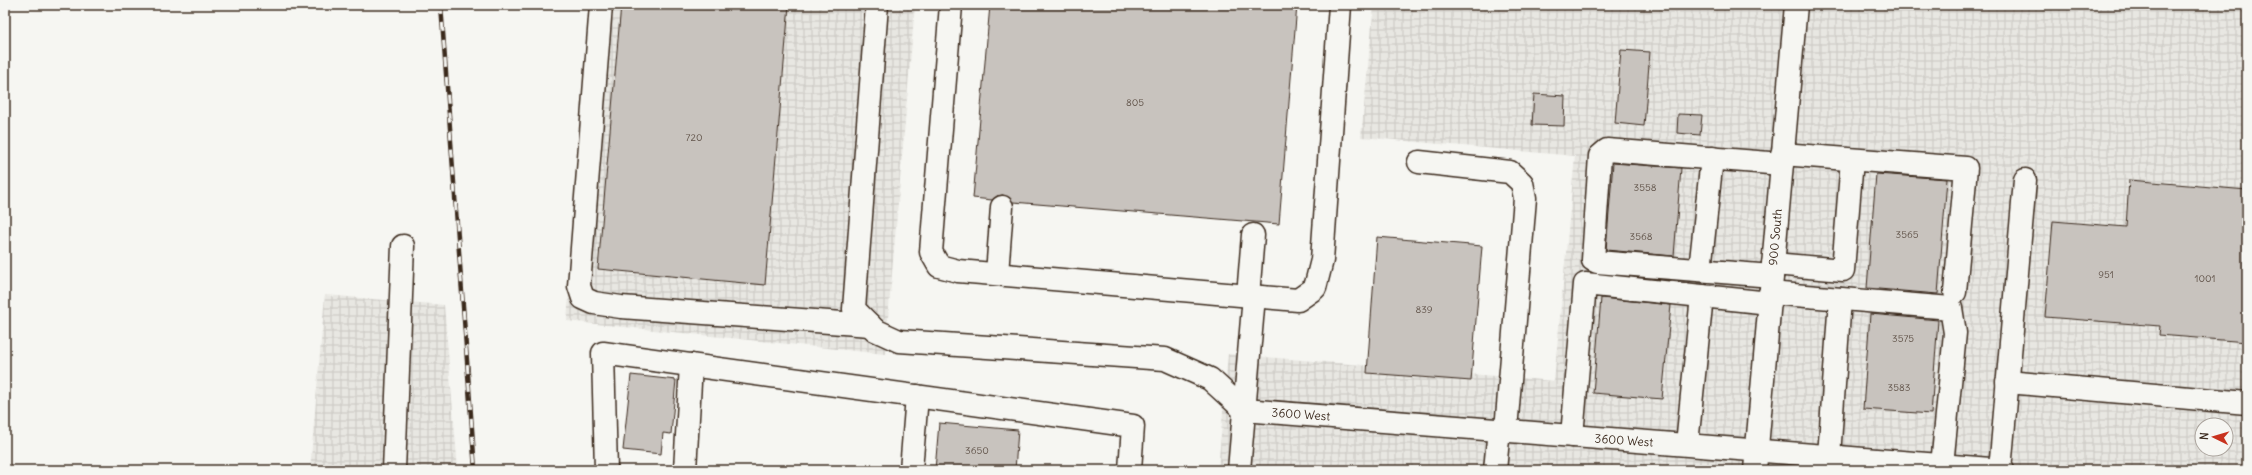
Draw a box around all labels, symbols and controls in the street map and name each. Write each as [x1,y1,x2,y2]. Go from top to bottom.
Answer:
house number: 805 [1126,96,1144,109]
house number: 720 [686,131,702,144]
house number: 3558 [1634,181,1657,194]
street label: 900 South [1765,208,1785,266]
house number: 3565 [1896,228,1919,241]
house number: 3568 [1630,230,1653,243]
house number: 951 [2098,268,2114,281]
house number: 1001 [2194,272,2216,285]
house number: 839 [1415,303,1433,316]
house number: 3575 [1892,332,1914,345]
house number: 3583 [1888,381,1911,394]
street label: 3600 West [1271,404,1331,424]
north arrow [2194,417,2234,457]
street label: 3600 West [1594,430,1654,450]
text: N [2197,432,2211,441]
house number: 3650 [965,444,989,457]

